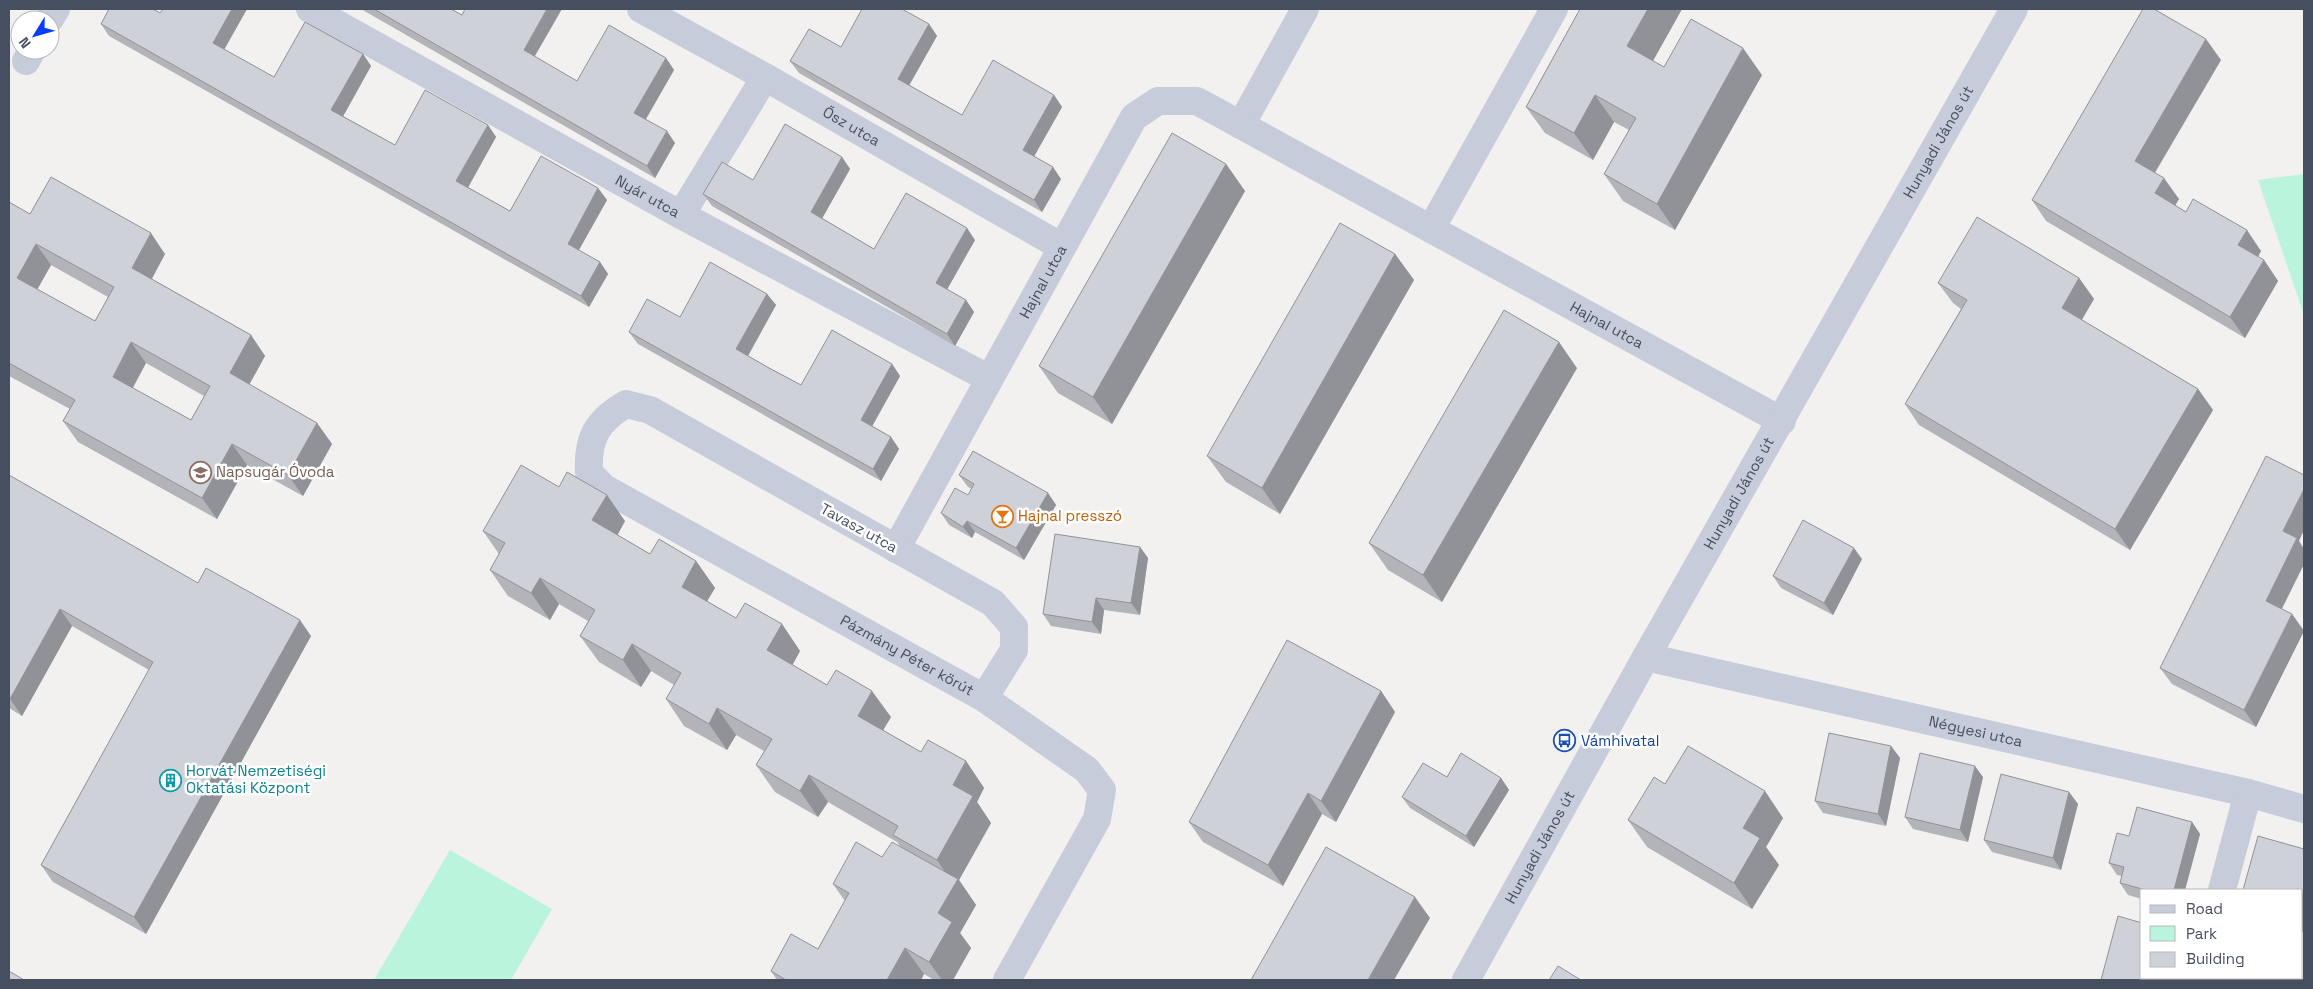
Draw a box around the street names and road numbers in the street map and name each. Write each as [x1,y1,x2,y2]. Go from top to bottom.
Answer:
street label: Hunyadi János út [1899,82,1978,201]
street label: Ősz utca [820,102,884,150]
street label: Nyár utca [612,170,684,222]
street label: Hajnal utca [1015,241,1071,322]
street label: Hajnal utca [1567,297,1647,353]
street label: Hunyadi János út [1699,433,1778,553]
street label: Tavasz utca [817,499,901,557]
street label: Pázmány Péter körút [837,610,978,700]
street label: Négyesi utca [1927,711,2025,751]
street label: Hunyadi János út [1500,787,1579,907]

